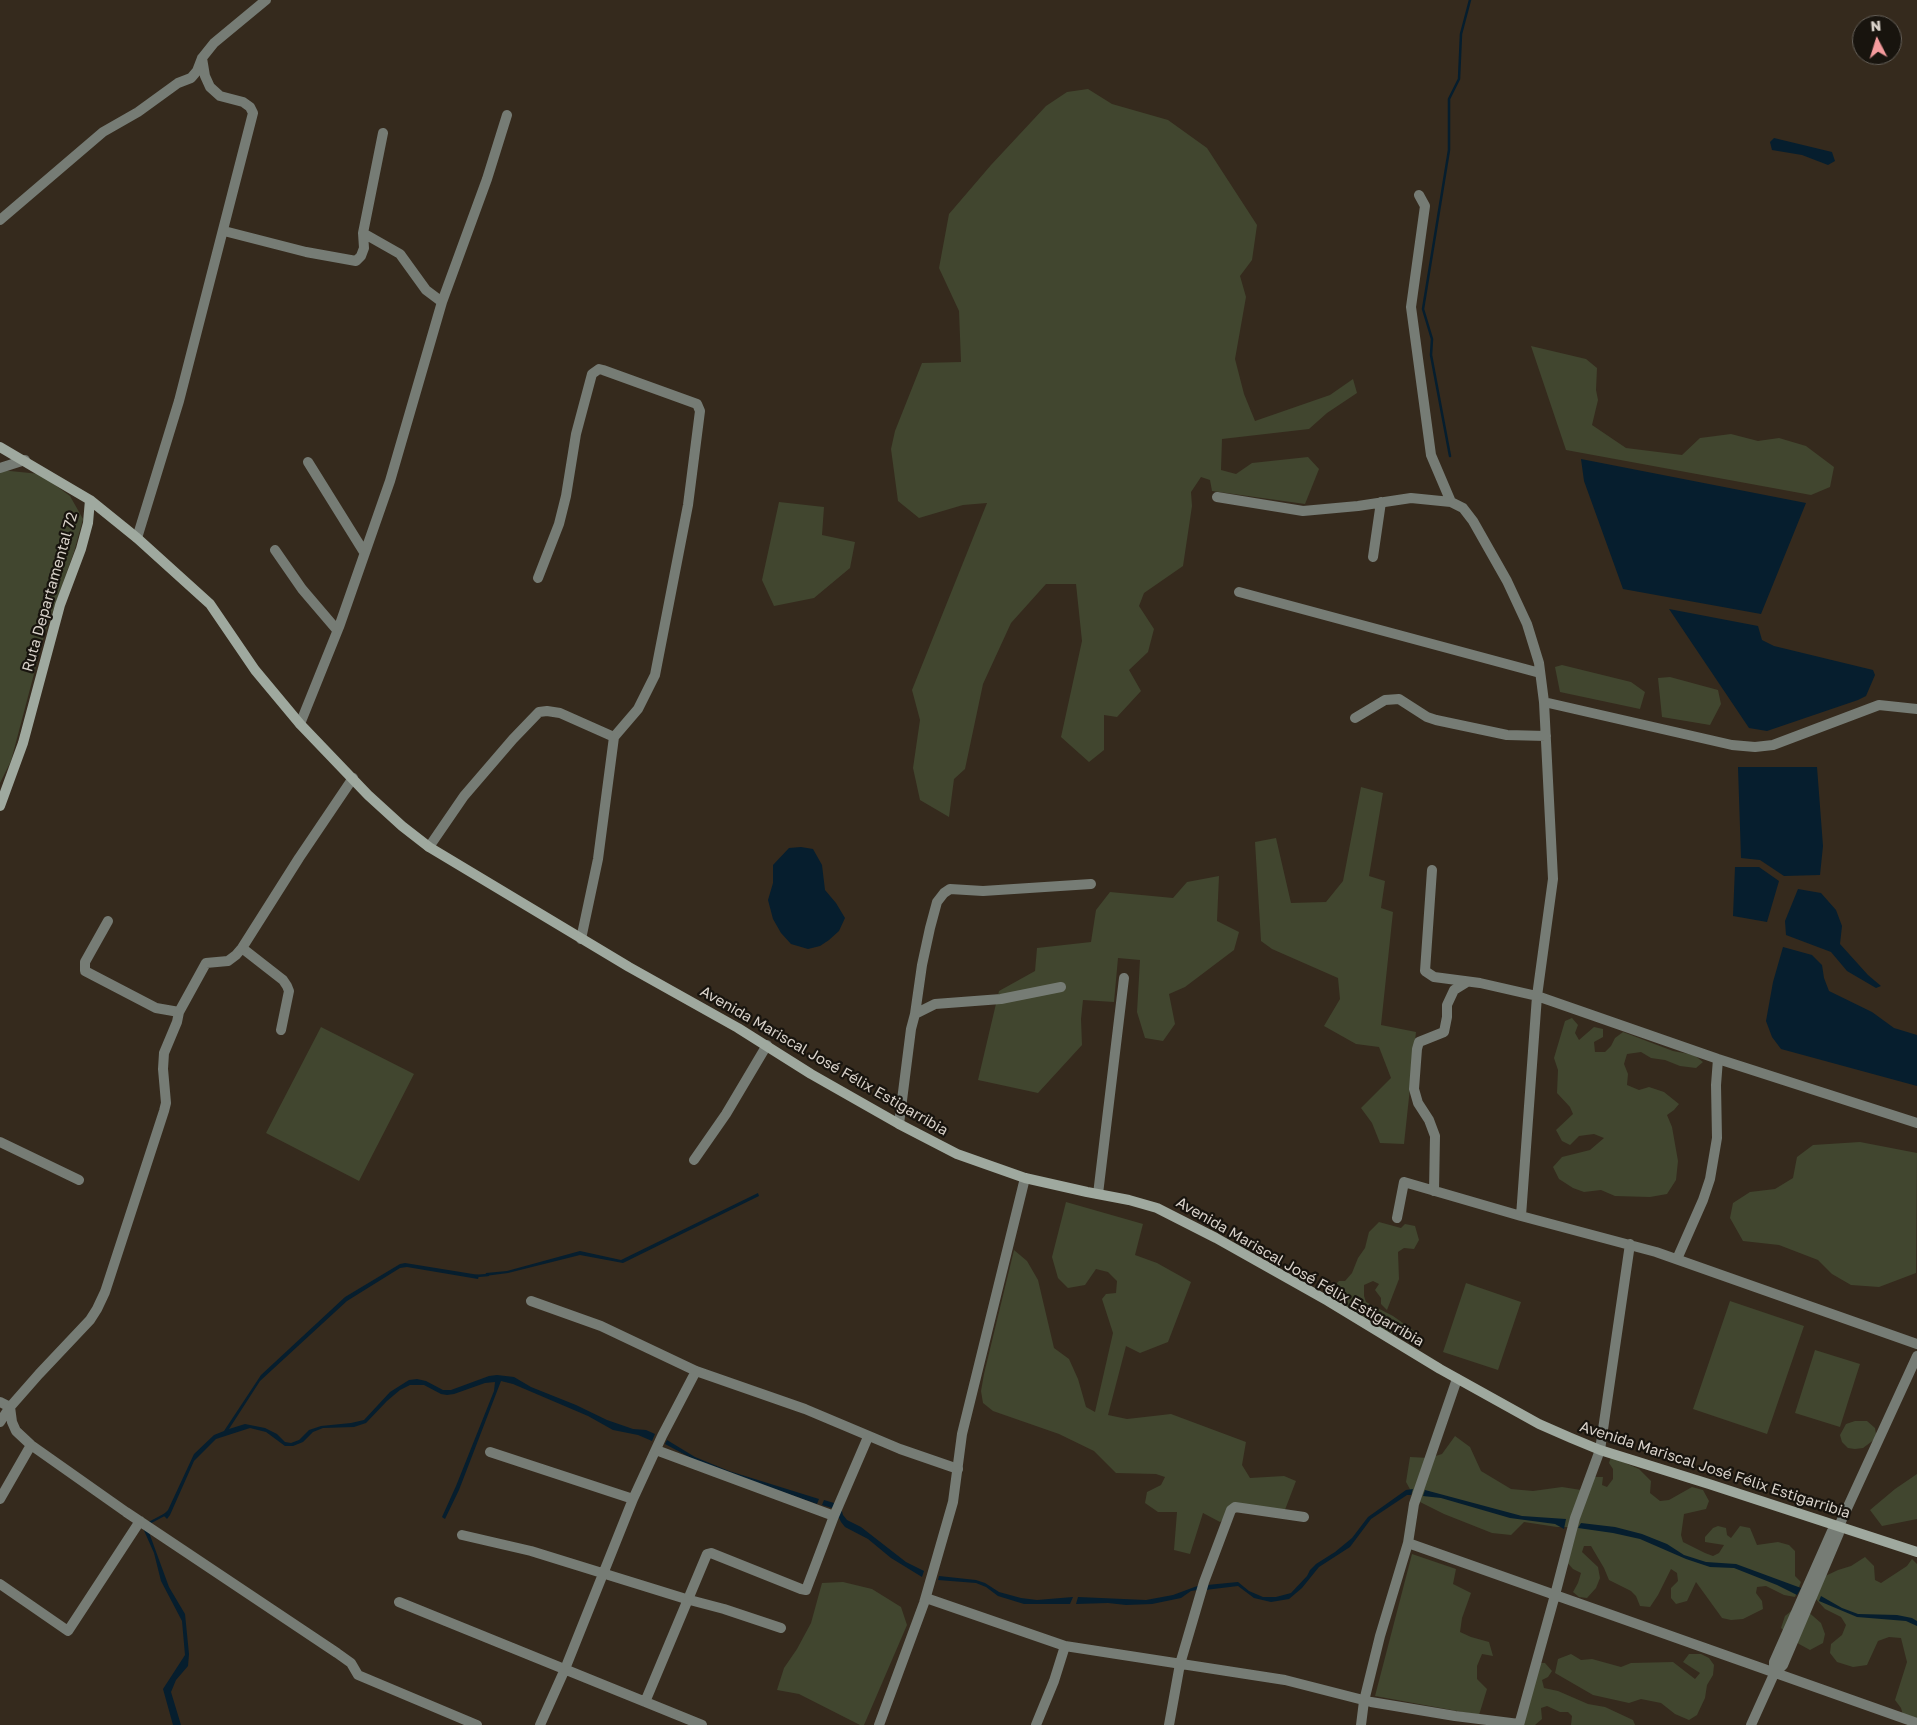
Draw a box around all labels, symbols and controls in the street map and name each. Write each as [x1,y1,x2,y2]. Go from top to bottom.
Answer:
north arrow [1852,15,1902,65]
text: N [1870,17,1882,34]
street label: Ruta Departamental 72 [19,510,81,674]
street label: Avenida Mariscal José Félix Estigarribia [697,982,951,1140]
street label: Avenida Mariscal José Félix Estigarribia [1173,1193,1427,1351]
street label: Avenida Mariscal José Félix Estigarribia [1577,1418,1853,1522]

